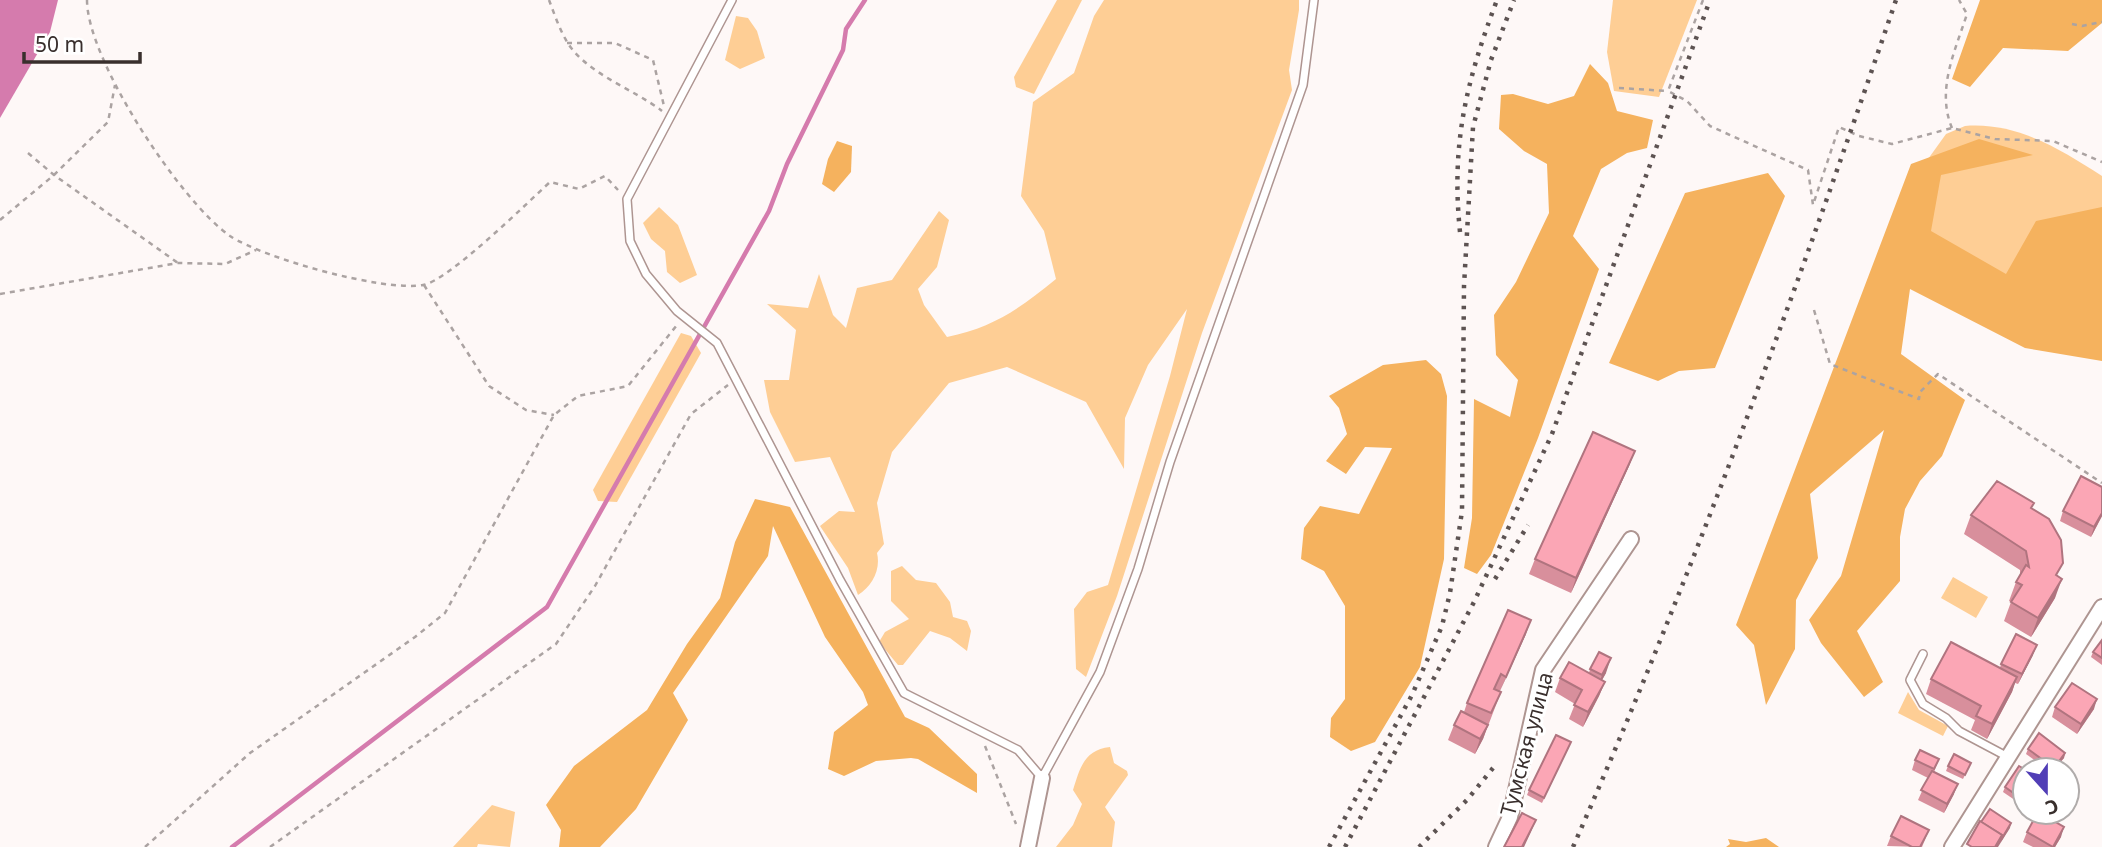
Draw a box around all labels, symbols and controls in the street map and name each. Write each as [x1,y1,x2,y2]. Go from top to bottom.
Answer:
scale bar [24,21,140,65]
text: 50 m [35,30,84,58]
street label: Тумская улица [1493,669,1559,819]
north arrow [2011,756,2081,826]
text: С [2042,793,2062,821]

